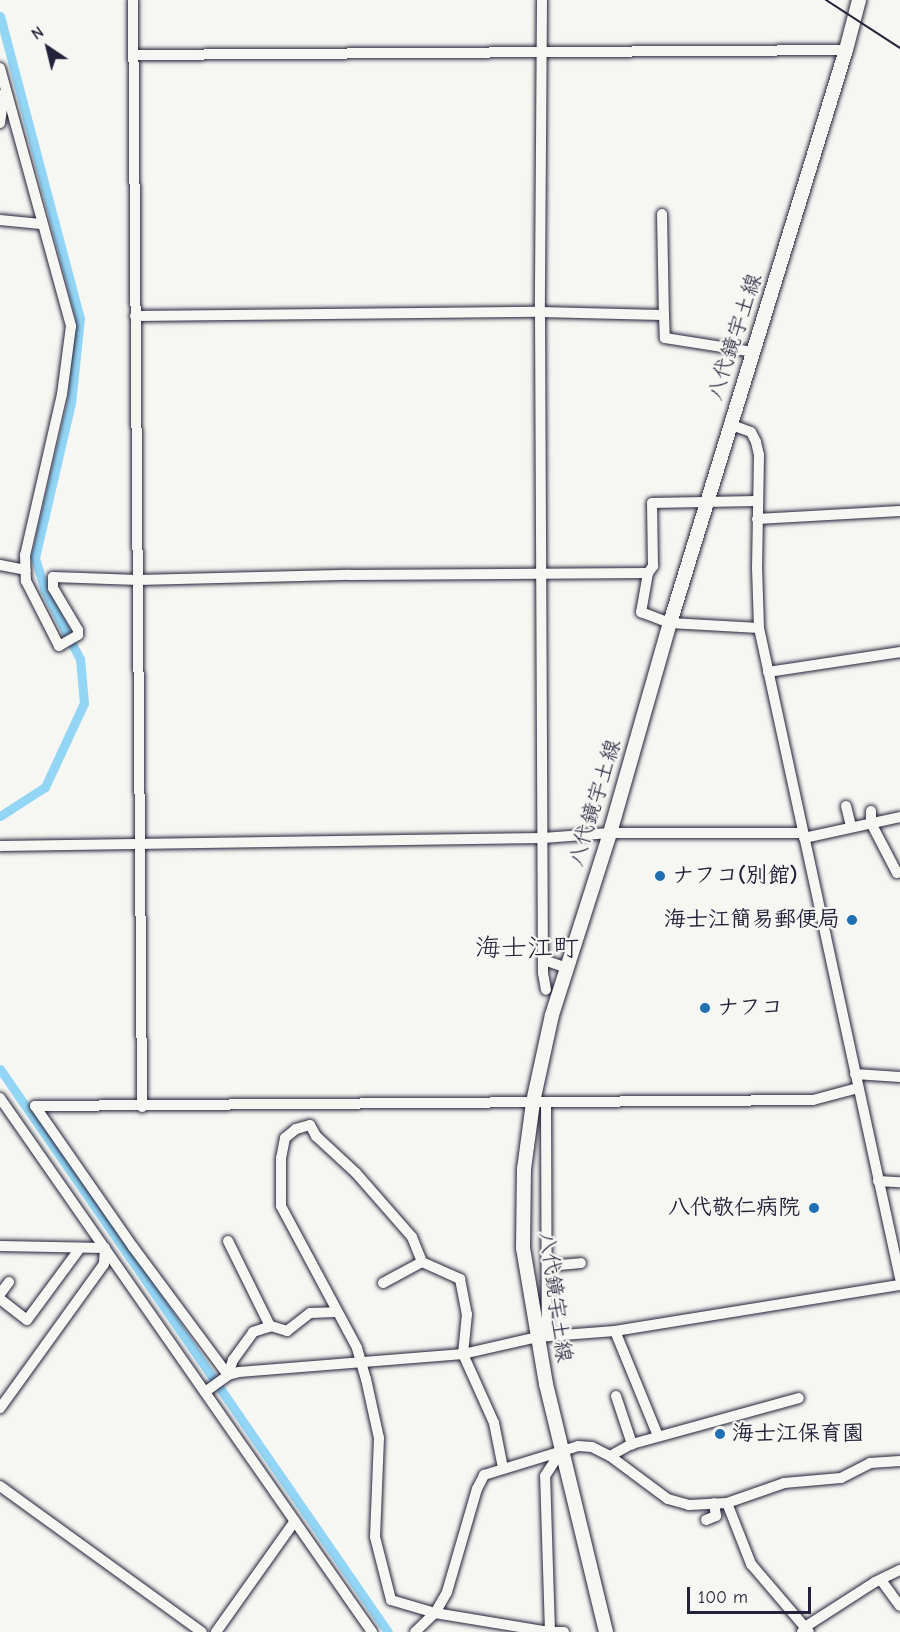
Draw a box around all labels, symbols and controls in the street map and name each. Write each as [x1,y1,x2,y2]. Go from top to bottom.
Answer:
north arrow [18,18,78,78]
text: N [28,23,47,44]
street label: 八代鏡宇土線 [702,270,768,404]
street label: 八代鏡宇土線 [563,736,627,870]
place label: ナフコ(別館) [672,863,798,889]
marker: ナフコ(別館) [653,869,667,883]
place label: 海士江簡易郵便局 [664,907,840,933]
marker: 海士江簡易郵便局 [845,913,859,927]
district label: 海士江町 [475,933,579,965]
place label: ナフコ [717,995,783,1021]
marker: ナフコ [698,1001,712,1015]
place label: 八代敬仁病院 [668,1195,800,1221]
marker: 八代敬仁病院 [805,1199,823,1217]
street label: 八代鏡宇土線 [533,1230,577,1364]
place label: 海士江保育園 [732,1421,864,1447]
marker: 海士江保育園 [713,1427,727,1441]
scale bar [690,1575,814,1613]
text: 100 m [698,1587,748,1608]

